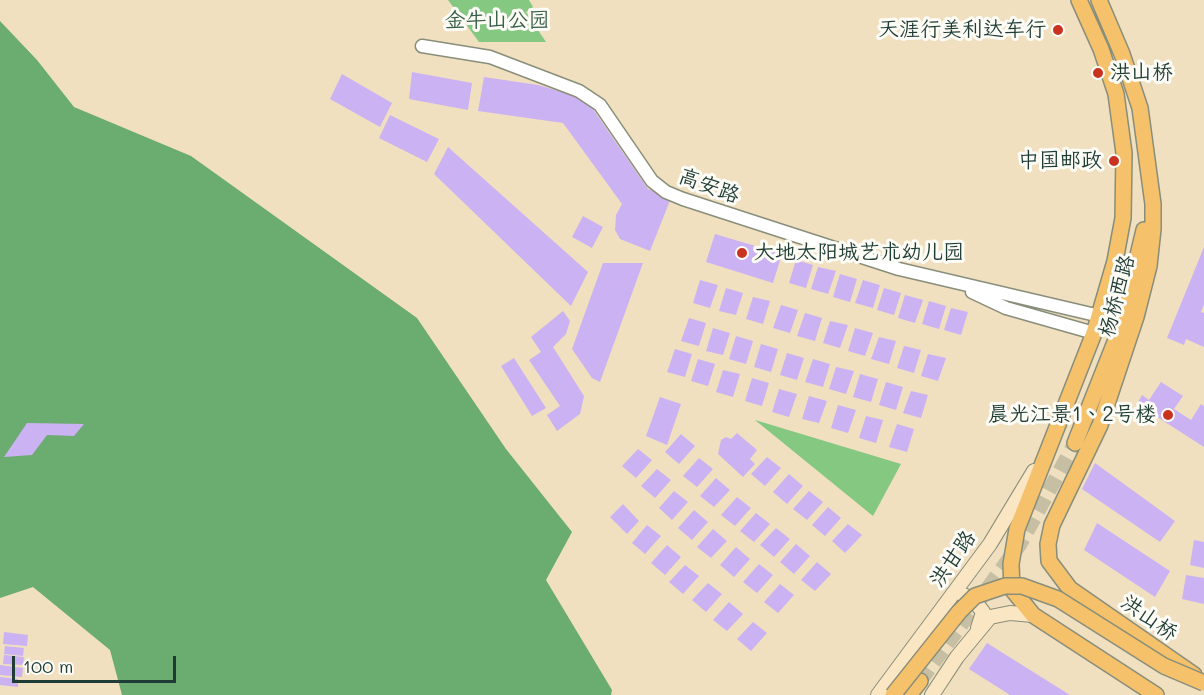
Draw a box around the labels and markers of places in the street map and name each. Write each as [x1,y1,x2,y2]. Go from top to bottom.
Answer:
place label: 天涯行美利达车行 [878,17,1046,43]
marker: 天涯行美利达车行 [1051,23,1065,37]
place label: 洪山桥 [1110,60,1173,86]
marker: 洪山桥 [1091,66,1105,80]
place label: 中国邮政 [1018,148,1102,174]
marker: 中国邮政 [1107,154,1121,168]
place label: 大地太阳城艺术幼儿园 [754,240,964,266]
marker: 大地太阳城艺术幼儿园 [735,246,749,260]
place label: 晨光江景1、2号楼 [988,402,1156,428]
marker: 晨光江景1、2号楼 [1161,408,1175,422]

